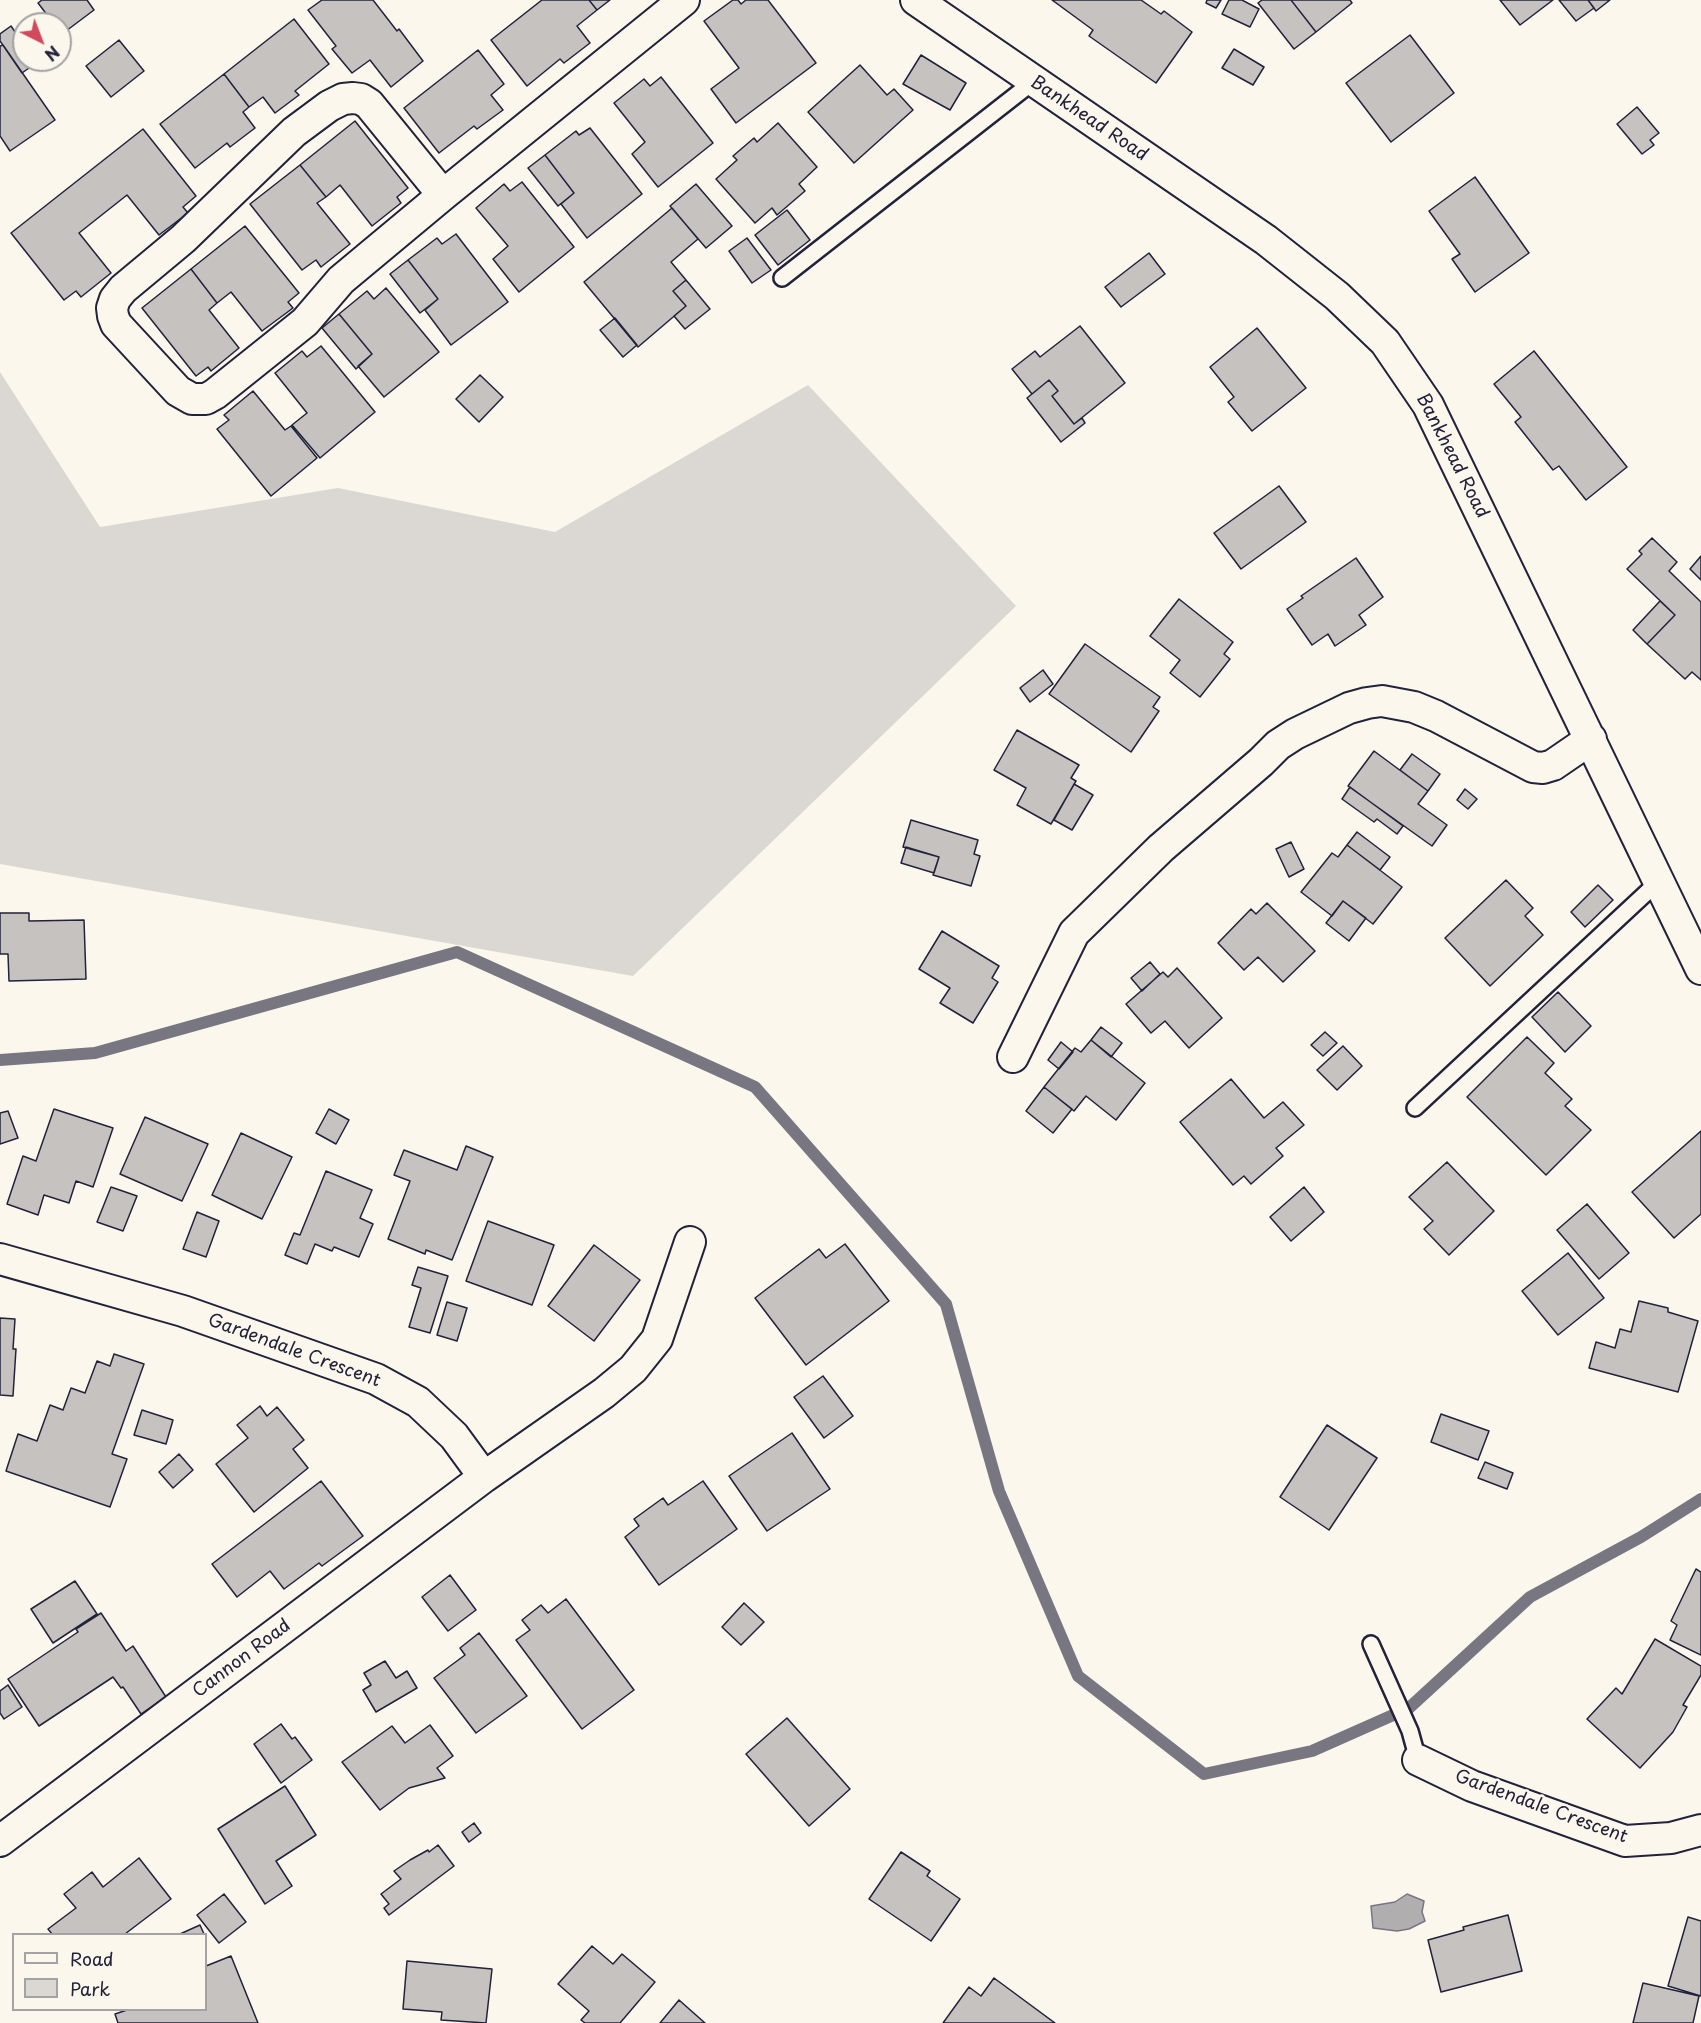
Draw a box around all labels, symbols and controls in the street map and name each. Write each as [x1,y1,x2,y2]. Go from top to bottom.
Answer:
north arrow [12,12,72,72]
text: N [40,41,65,67]
street label: Bankhead Road [1026,72,1152,166]
street label: Bankhead Road [1411,390,1493,522]
street label: Gardendale Crescent [205,1310,383,1392]
street label: Cannon Road [189,1615,295,1703]
street label: Gardendale Crescent [1452,1766,1630,1848]
legend [12,1933,207,2011]
text: Road [70,1945,114,1972]
text: Park [70,1975,110,2002]

